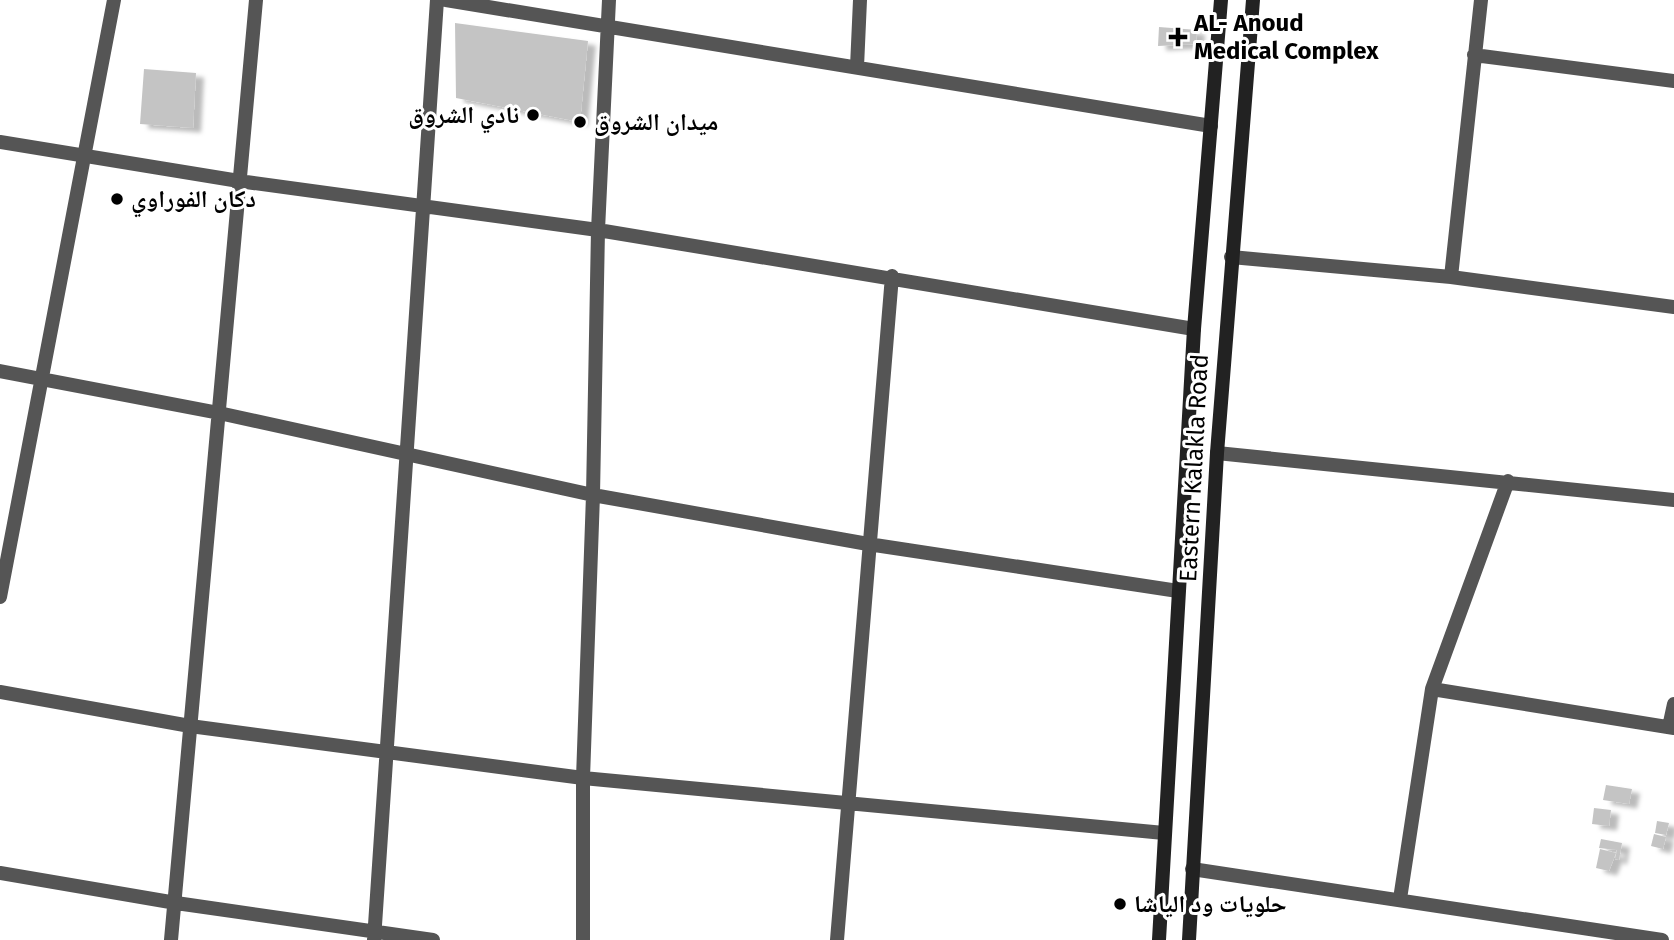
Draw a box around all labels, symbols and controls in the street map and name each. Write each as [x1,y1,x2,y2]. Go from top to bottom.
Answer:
place label: AL- Anoud Medical Complex [1193,9,1379,65]
marker: AL- Anoud Medical Complex [1168,27,1188,47]
place label: نادي الشروق [408,101,519,134]
marker: نادي الشروق [525,107,541,123]
place label: ميدان الشروق [594,108,718,136]
marker: ميدان الشروق [572,114,588,130]
place label: دكان الفوراوي [131,185,256,218]
marker: دكان الفوراوي [109,191,125,207]
street label: Eastern Kalakla Road [1174,353,1214,583]
place label: حلويات ود الياشا [1134,890,1287,918]
marker: حلويات ود الياشا [1112,896,1128,912]

